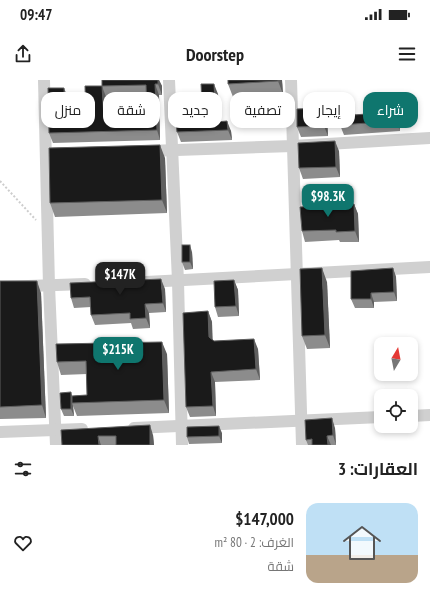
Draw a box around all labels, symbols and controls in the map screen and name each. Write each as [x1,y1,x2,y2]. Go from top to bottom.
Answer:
text: 09:47 [20,5,52,24]
icon: share [12,43,34,65]
text: Doorstep [186,43,244,66]
icon: menu [396,43,418,65]
chip: منزل [41,92,95,128]
chip: شقة [103,92,160,128]
chip: جديد [168,92,222,128]
chip: تصفية [230,92,295,128]
chip: إيجار [303,92,355,128]
chip: شراء [363,92,418,128]
pin: $98.3K [295,184,361,218]
text: $98.3K [311,188,345,205]
pin: $147K [92,262,148,296]
text: $147K [104,266,136,283]
pin: $215K [90,337,146,371]
north arrow [374,337,418,381]
map controls [374,337,418,433]
text: $215K [102,341,134,358]
button: locate [374,389,418,433]
icon: filters [12,458,34,480]
text: العقارات: 3 [338,458,418,480]
text: $147,000 [235,508,294,530]
icon: home [338,519,386,567]
icon: heart [12,532,34,554]
text: الغرف: 2 · 80 m² [215,534,294,551]
text: شقة [267,558,294,575]

